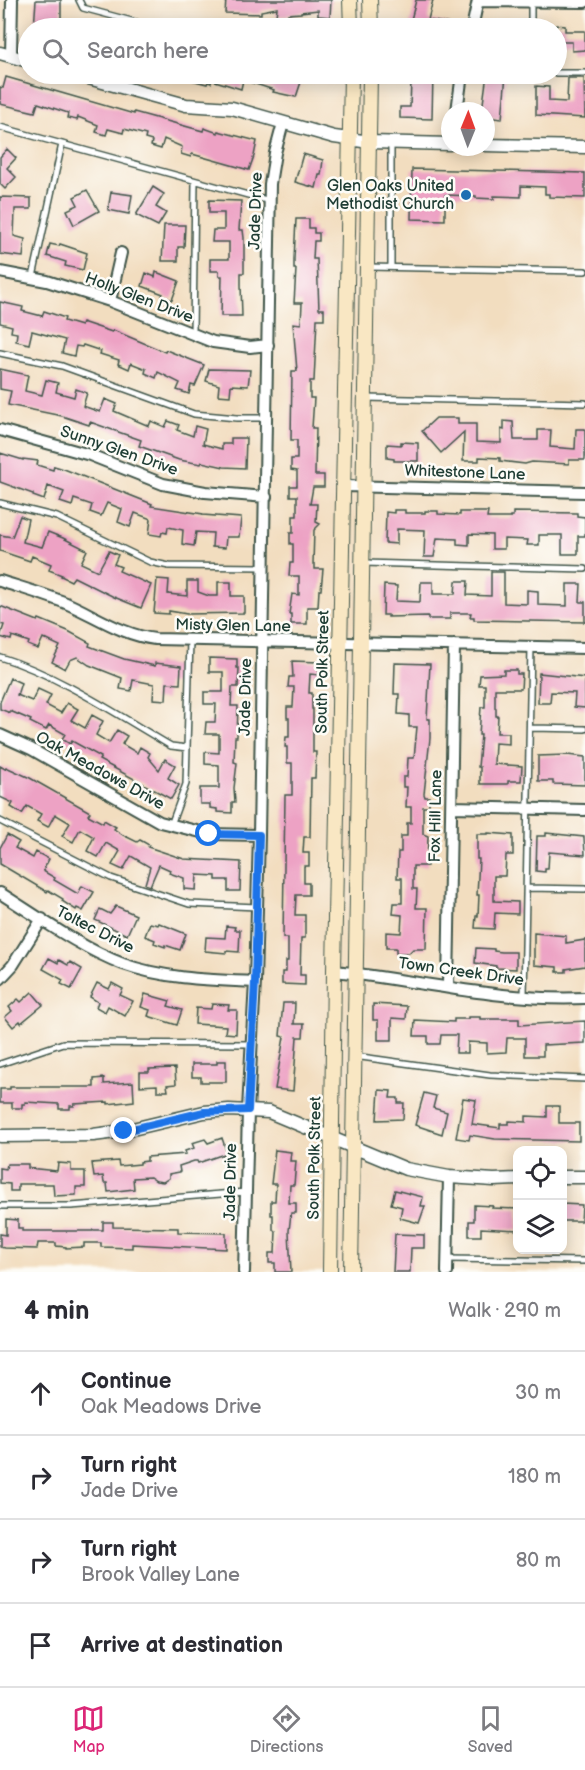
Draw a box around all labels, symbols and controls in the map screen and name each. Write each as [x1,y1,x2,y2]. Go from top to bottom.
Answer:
search box [18,18,567,84]
icon: search [39,35,72,68]
text: Search here [87,38,209,65]
north arrow [441,102,495,156]
street label: Jade Drive [245,171,267,250]
place label: Glen Oaks United Methodist Church [326,177,454,214]
marker: Glen Oaks United Methodist Church [459,188,473,202]
street label: Holly Glen Drive [82,269,196,328]
street label: Sunny Glen Drive [58,422,181,480]
street label: Whitestone Lane [404,461,526,485]
street label: South Polk Street [312,610,334,734]
street label: Misty Glen Lane [175,615,291,637]
street label: Jade Drive [236,657,256,736]
street label: Oak Meadows Drive [32,728,168,815]
street label: Fox Hill Lane [426,769,446,862]
route start [195,820,221,846]
street label: Toltec Drive [53,902,138,958]
street label: Town Creek Drive [397,954,526,990]
street label: South Polk Street [304,1096,326,1220]
route end [110,1117,136,1143]
street label: Jade Drive [221,1142,241,1221]
map controls [513,1146,567,1254]
button: locate [513,1146,567,1200]
button: layers [513,1200,567,1254]
text: 4 min [24,1296,89,1327]
text: Walk · 290 m [448,1299,561,1323]
text: Continue [81,1368,171,1395]
icon: ahead [24,1377,57,1410]
text: 30 m [515,1381,561,1405]
text: Oak Meadows Drive [81,1395,261,1419]
text: Turn right [81,1452,177,1479]
icon: right [24,1461,57,1494]
text: 180 m [508,1465,561,1489]
text: Jade Drive [81,1479,178,1503]
text: Turn right [81,1536,177,1563]
icon: right [24,1545,57,1578]
text: 80 m [516,1549,561,1573]
text: Brook Valley Lane [81,1563,240,1587]
icon: arrive [24,1629,57,1662]
text: Arrive at destination [81,1632,283,1659]
tab: Map [72,1702,105,1757]
tab: Directions [250,1702,323,1757]
tab: Saved [468,1702,513,1757]

